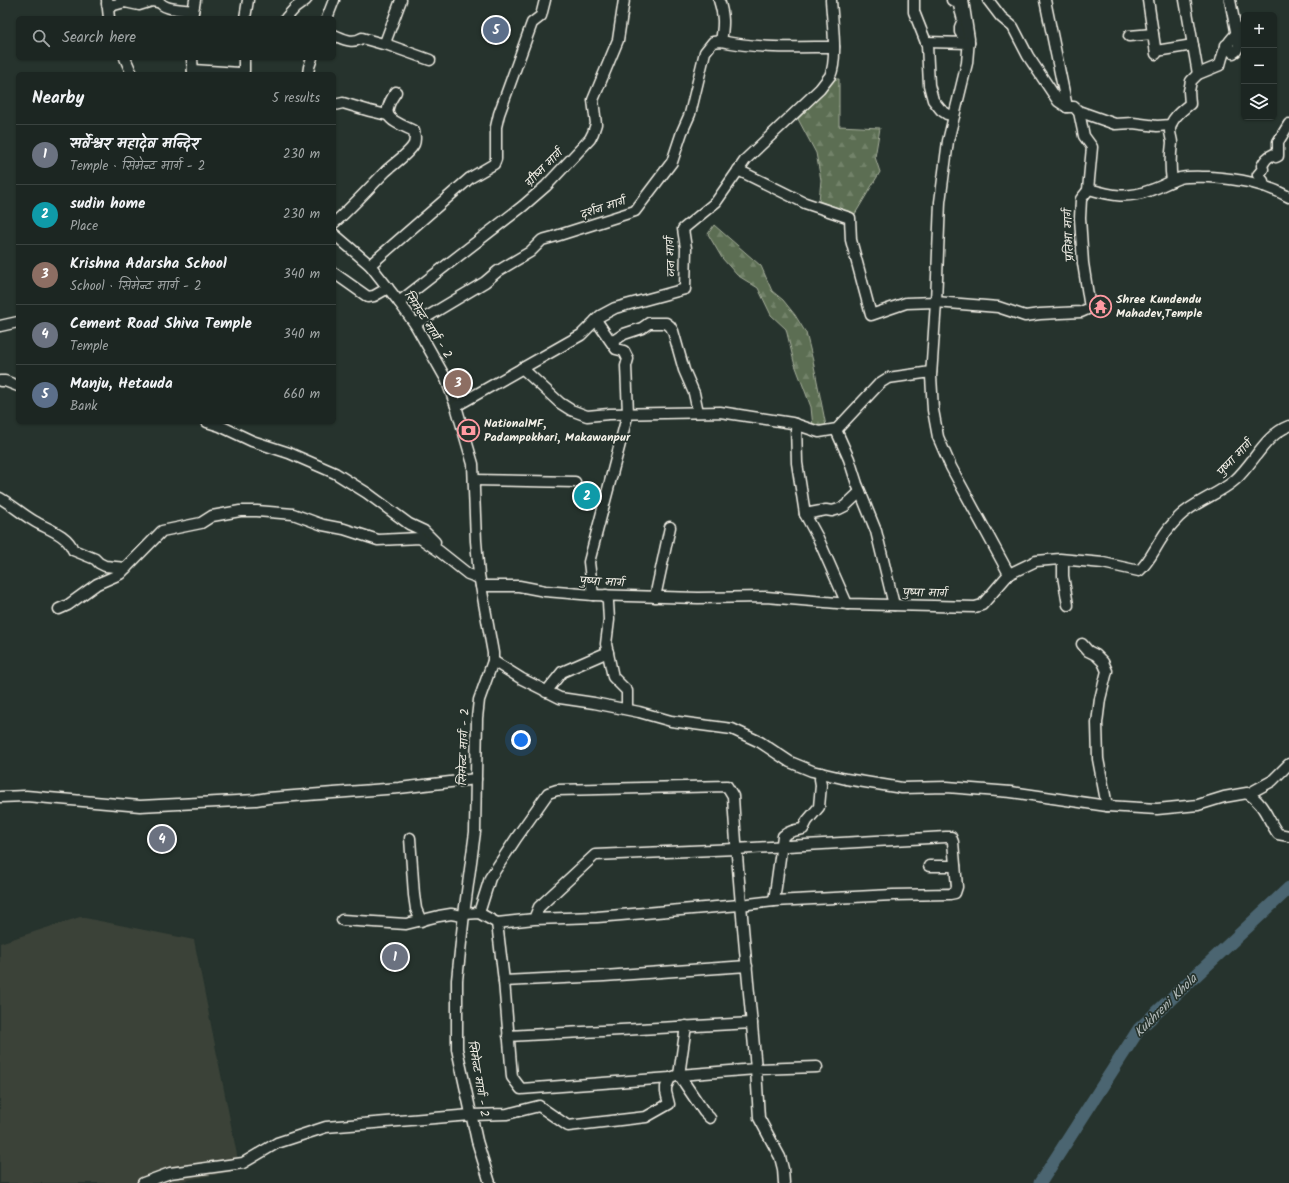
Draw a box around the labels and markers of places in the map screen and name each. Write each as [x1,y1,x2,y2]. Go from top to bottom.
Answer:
pin: 5 [483,15,509,45]
place label: Shree Kundendu Mahadev,Temple [1116,290,1202,323]
temple icon: Shree Kundendu Mahadev,Temple [1088,293,1114,319]
pin: 3 [445,368,471,398]
place label: NationalMF, Padampokhari, Makawanpur [484,414,631,447]
bank icon: NationalMF, Padampokhari, Makawanpur [456,417,482,443]
pin: 2 [574,481,600,511]
pin: 4 [149,824,175,854]
pin: 1 [382,942,408,972]

